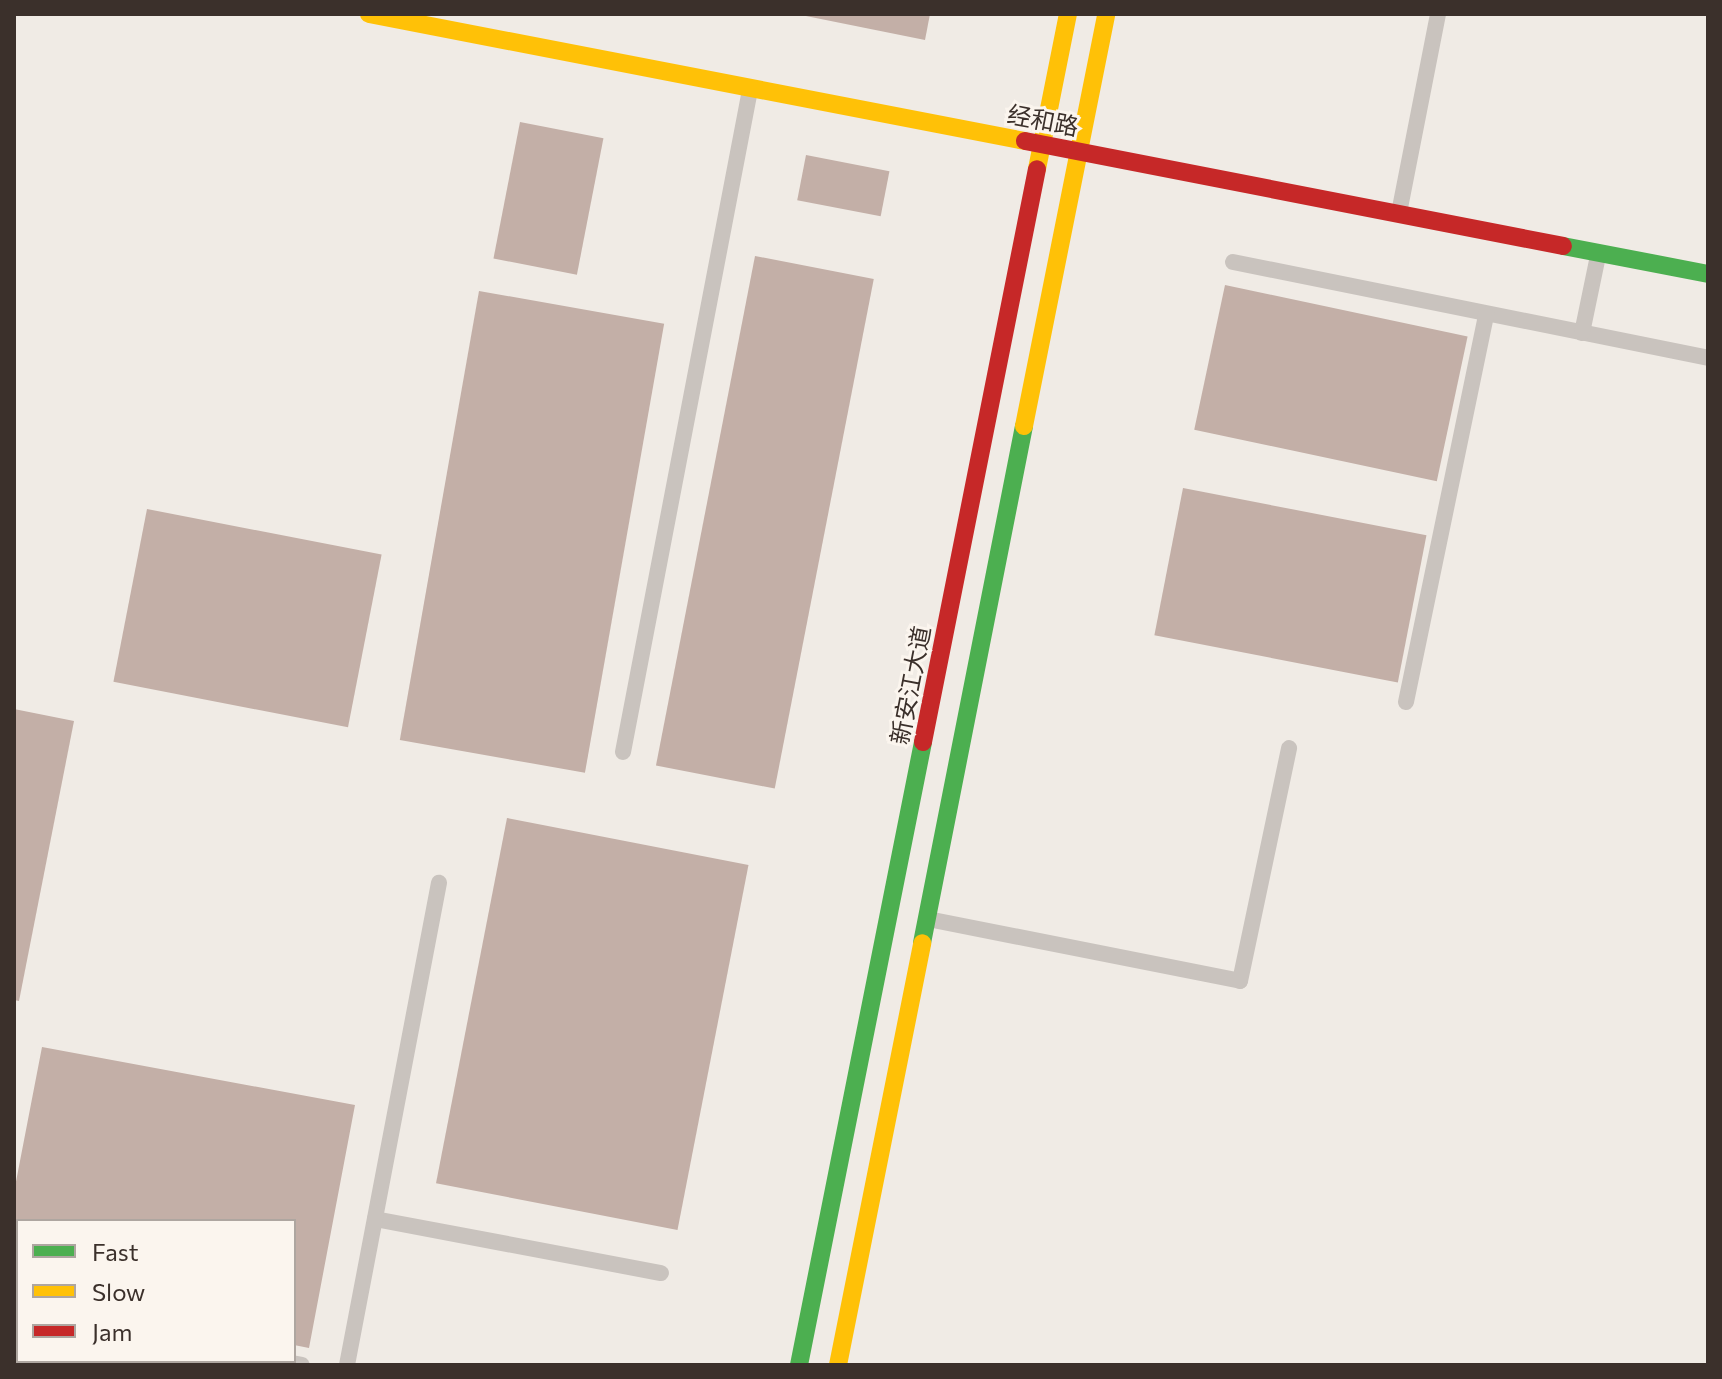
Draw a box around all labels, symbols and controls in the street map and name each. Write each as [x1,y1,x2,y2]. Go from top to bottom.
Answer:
street label: 经和路 [1005,99,1081,141]
street label: 新安江大道 [884,623,936,747]
legend [16,1219,296,1363]
text: Fast [92,1237,139,1266]
text: Slow [92,1277,145,1306]
text: Jam [92,1317,132,1346]

